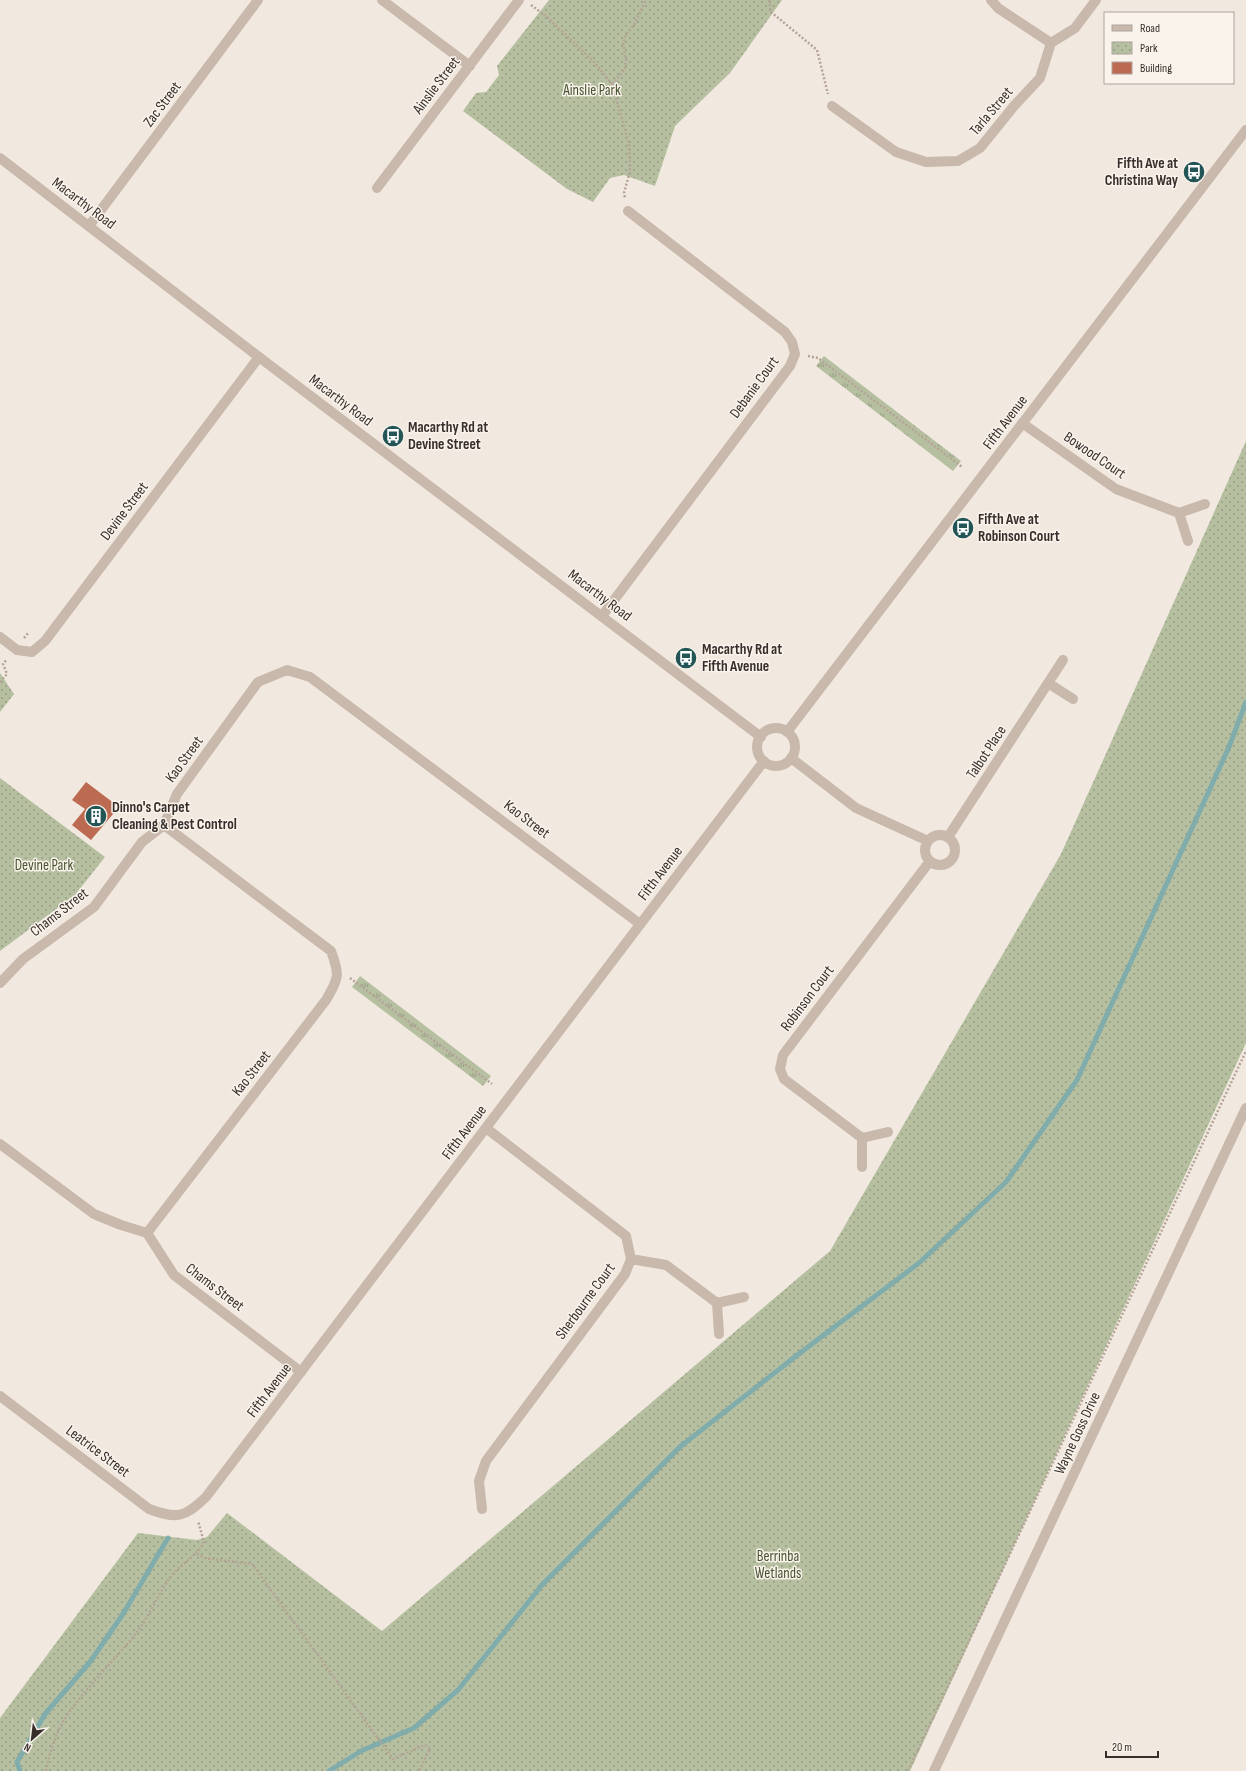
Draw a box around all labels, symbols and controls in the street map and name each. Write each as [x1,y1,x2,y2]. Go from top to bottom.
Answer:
legend [1104,12,1234,84]
text: Road [1140,21,1160,36]
text: Park [1140,41,1158,56]
street label: Ainslie Street [408,53,464,119]
text: Building [1140,61,1172,76]
street label: Zac Street [139,78,186,131]
park label: Ainslie Park [562,81,621,100]
street label: Tarla Street [966,83,1018,140]
place label: Fifth Ave at Christina Way [1105,154,1179,190]
bus stop icon: Fifth Ave at Christina Way [1181,159,1207,185]
street label: Macarthy Road [48,173,119,234]
street label: Debanie Court [726,352,783,422]
street label: Macarthy Road [305,370,376,431]
street label: Fifth Avenue [979,391,1032,453]
place label: Macarthy Rd at Devine Street [408,418,488,454]
bus stop icon: Macarthy Rd at Devine Street [380,423,406,449]
street label: Bowood Court [1060,428,1130,483]
street label: Devine Street [96,478,153,544]
place label: Fifth Ave at Robinson Court [978,510,1060,546]
bus stop icon: Fifth Ave at Robinson Court [950,515,976,541]
street label: Macarthy Road [564,565,635,626]
place label: Macarthy Rd at Fifth Avenue [702,640,782,676]
bus stop icon: Macarthy Rd at Fifth Avenue [673,645,699,671]
street label: Talbot Place [962,722,1011,783]
street label: Kao Street [161,732,208,786]
street label: Kao Street [500,796,554,843]
place label: Dinno's Carpet Cleaning & Pest Control [112,798,237,834]
building icon: Dinno's Carpet Cleaning & Pest Control [83,803,109,829]
street label: Fifth Avenue [634,842,687,904]
park label: Devine Park [15,856,74,875]
street label: Chams Street [26,884,92,941]
street label: Robinson Court [776,961,839,1035]
street label: Kao Street [228,1046,275,1100]
street label: Fifth Avenue [438,1101,491,1163]
street label: Chams Street [182,1259,248,1316]
street label: Sherbourne Court [551,1259,620,1343]
street label: Fifth Avenue [243,1359,296,1421]
street label: Wayne Goss Drive [1050,1389,1105,1477]
street label: Leatrice Street [62,1421,134,1482]
park label: Berrinba Wetlands [755,1547,801,1583]
north arrow [12,1719,52,1759]
scale bar [1106,1733,1158,1759]
text: N [22,1740,33,1755]
text: 20 m [1112,1740,1132,1755]

